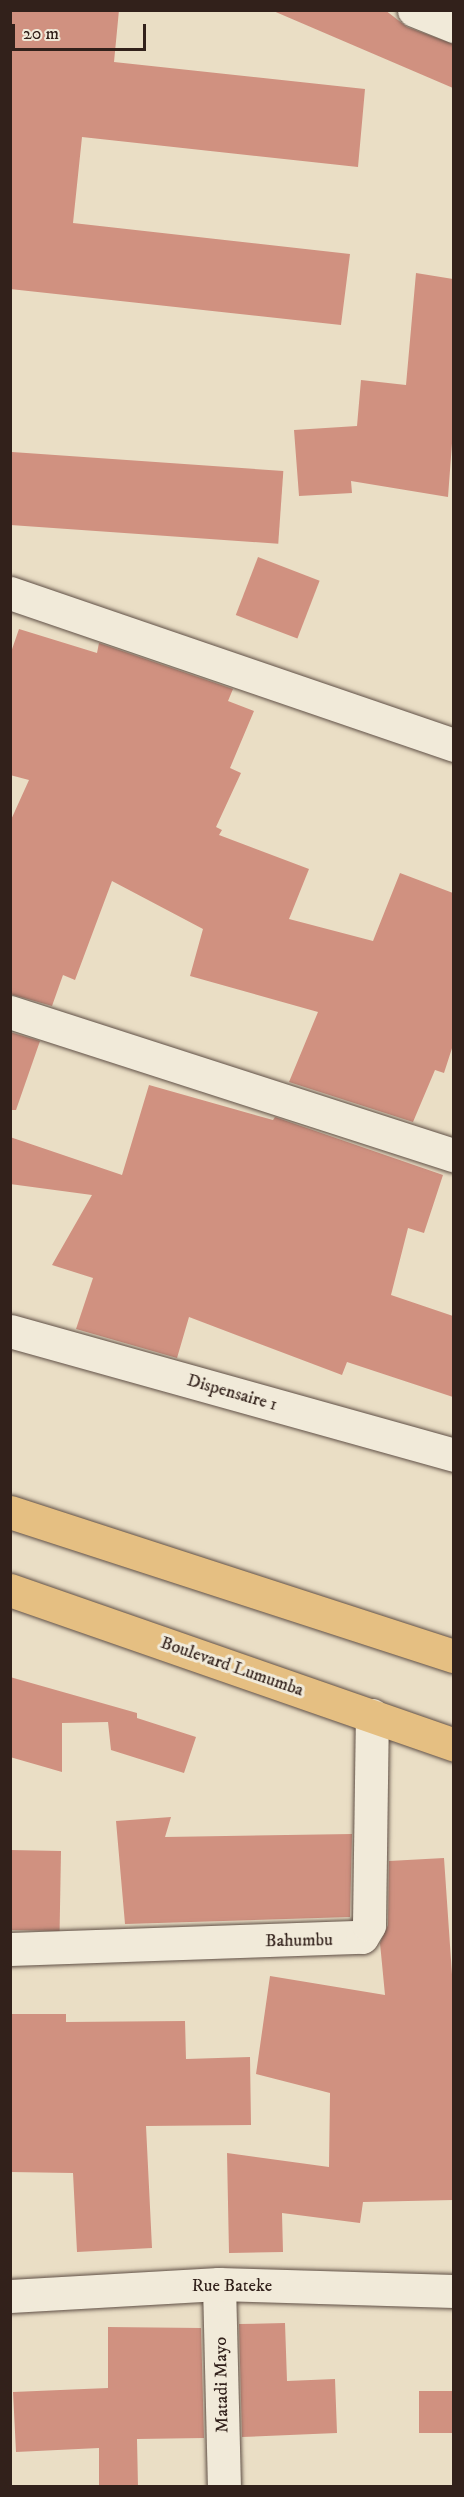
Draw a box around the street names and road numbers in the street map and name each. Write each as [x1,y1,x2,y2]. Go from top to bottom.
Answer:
street label: Dispensaire 1 [184,1370,280,1416]
street label: Boulevard Lumumba [158,1632,306,1702]
street label: Bahumbu [265,1930,333,1952]
street label: Rue Bateke [192,2275,272,2297]
street label: Matadi Mayo [210,2337,234,2433]

